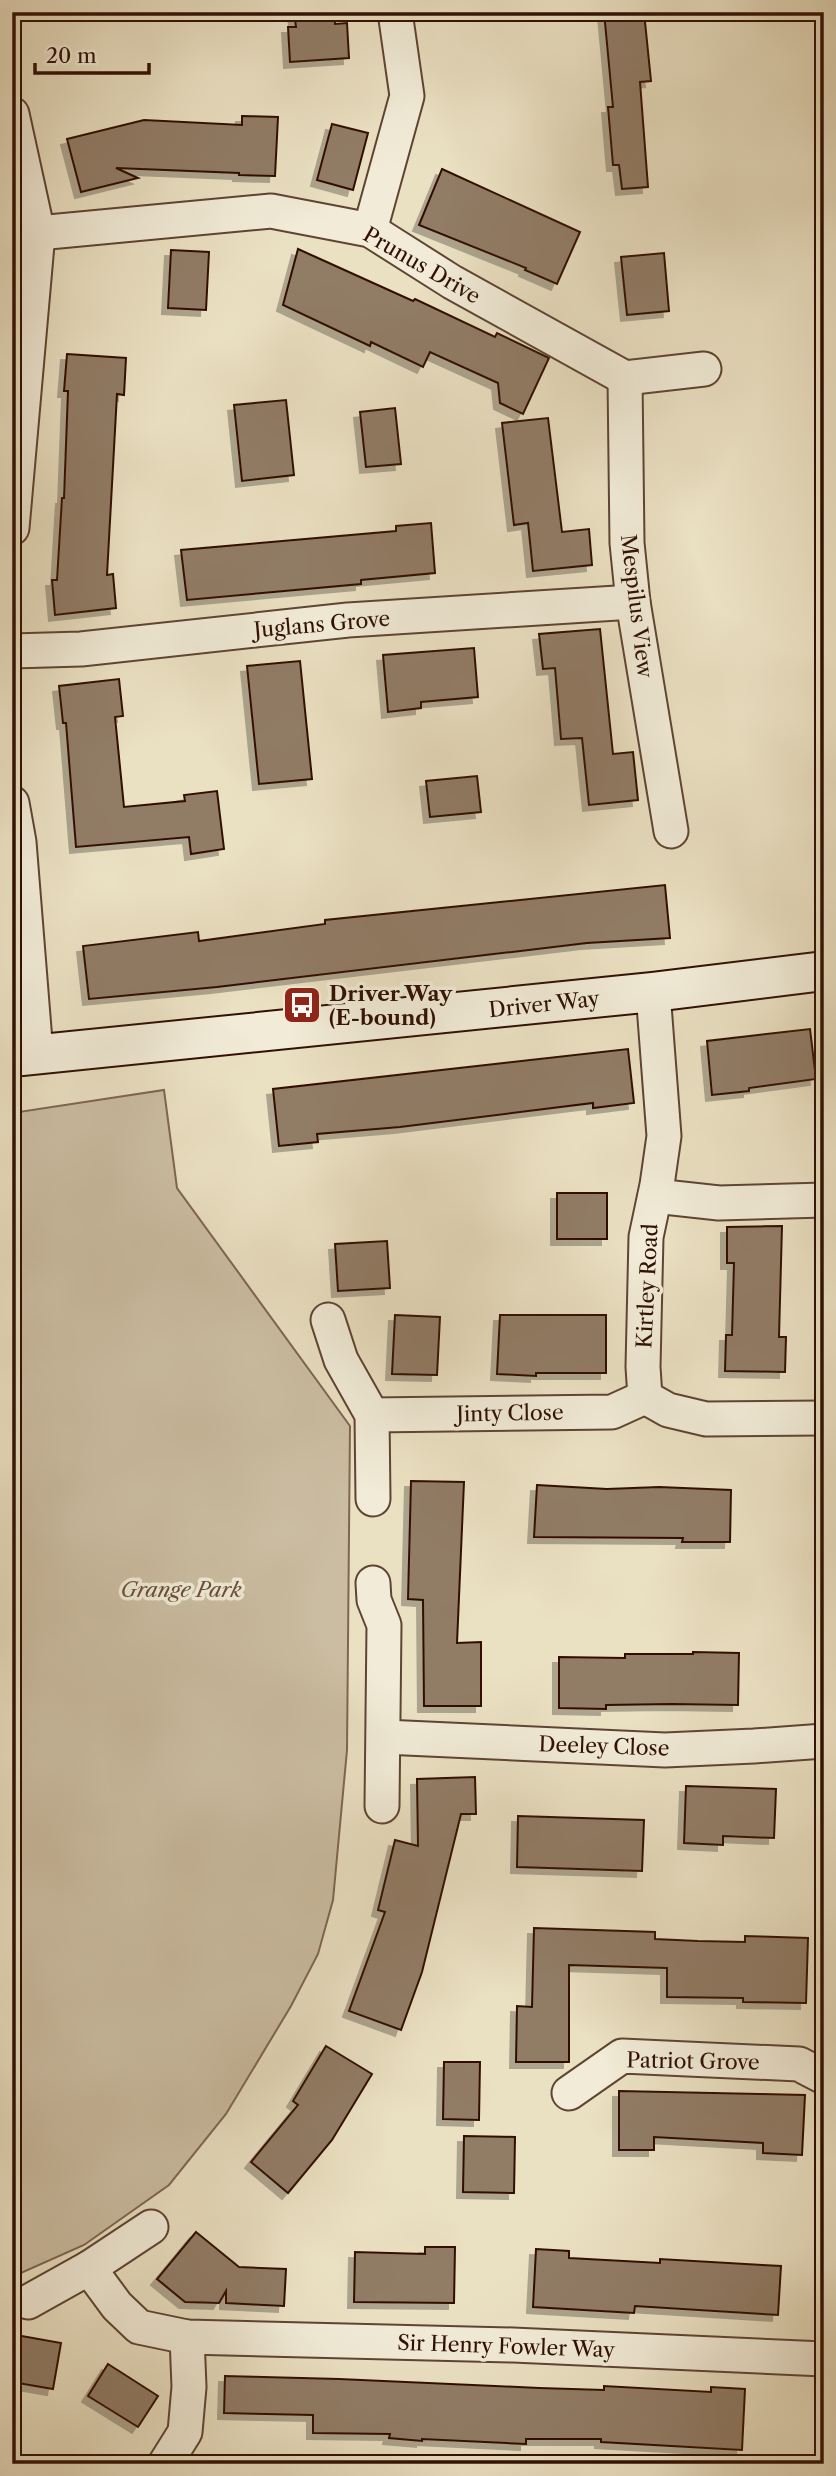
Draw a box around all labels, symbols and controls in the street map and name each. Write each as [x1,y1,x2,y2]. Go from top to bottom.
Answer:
scale bar [35,32,149,76]
text: 20 m [46,43,97,68]
street label: Prunus Drive [359,221,485,309]
street label: Mespilus View [616,533,658,680]
street label: Juglans Grove [250,606,391,643]
place label: Driver Way (E-bound) [329,981,453,1030]
bus stop icon: Driver Way (E-bound) [281,984,323,1026]
street label: Driver Way [487,986,601,1022]
street label: Kirtley Road [631,1223,663,1349]
street label: Jinty Close [453,1400,564,1426]
park label: Grange Park [120,1577,242,1602]
street label: Deeley Close [538,1731,670,1761]
street label: Patriot Grove [626,2047,760,2075]
street label: Sir Henry Fowler Way [397,2330,616,2362]

